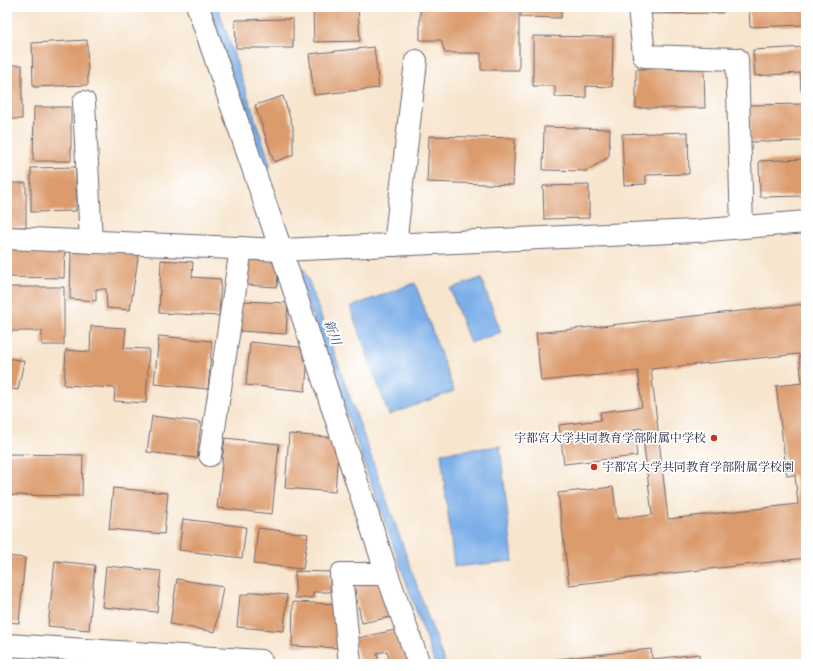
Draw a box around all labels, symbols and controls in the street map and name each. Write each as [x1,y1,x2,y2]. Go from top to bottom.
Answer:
water label: 新川 [321,317,345,349]
place label: 宇都宮大学共同教育学部附属中学校 [514,431,706,445]
marker: 宇都宮大学共同教育学部附属中学校 [709,433,719,443]
place label: 宇都宮大学共同教育学部附属学校園 [602,460,794,474]
marker: 宇都宮大学共同教育学部附属学校園 [589,462,599,472]

